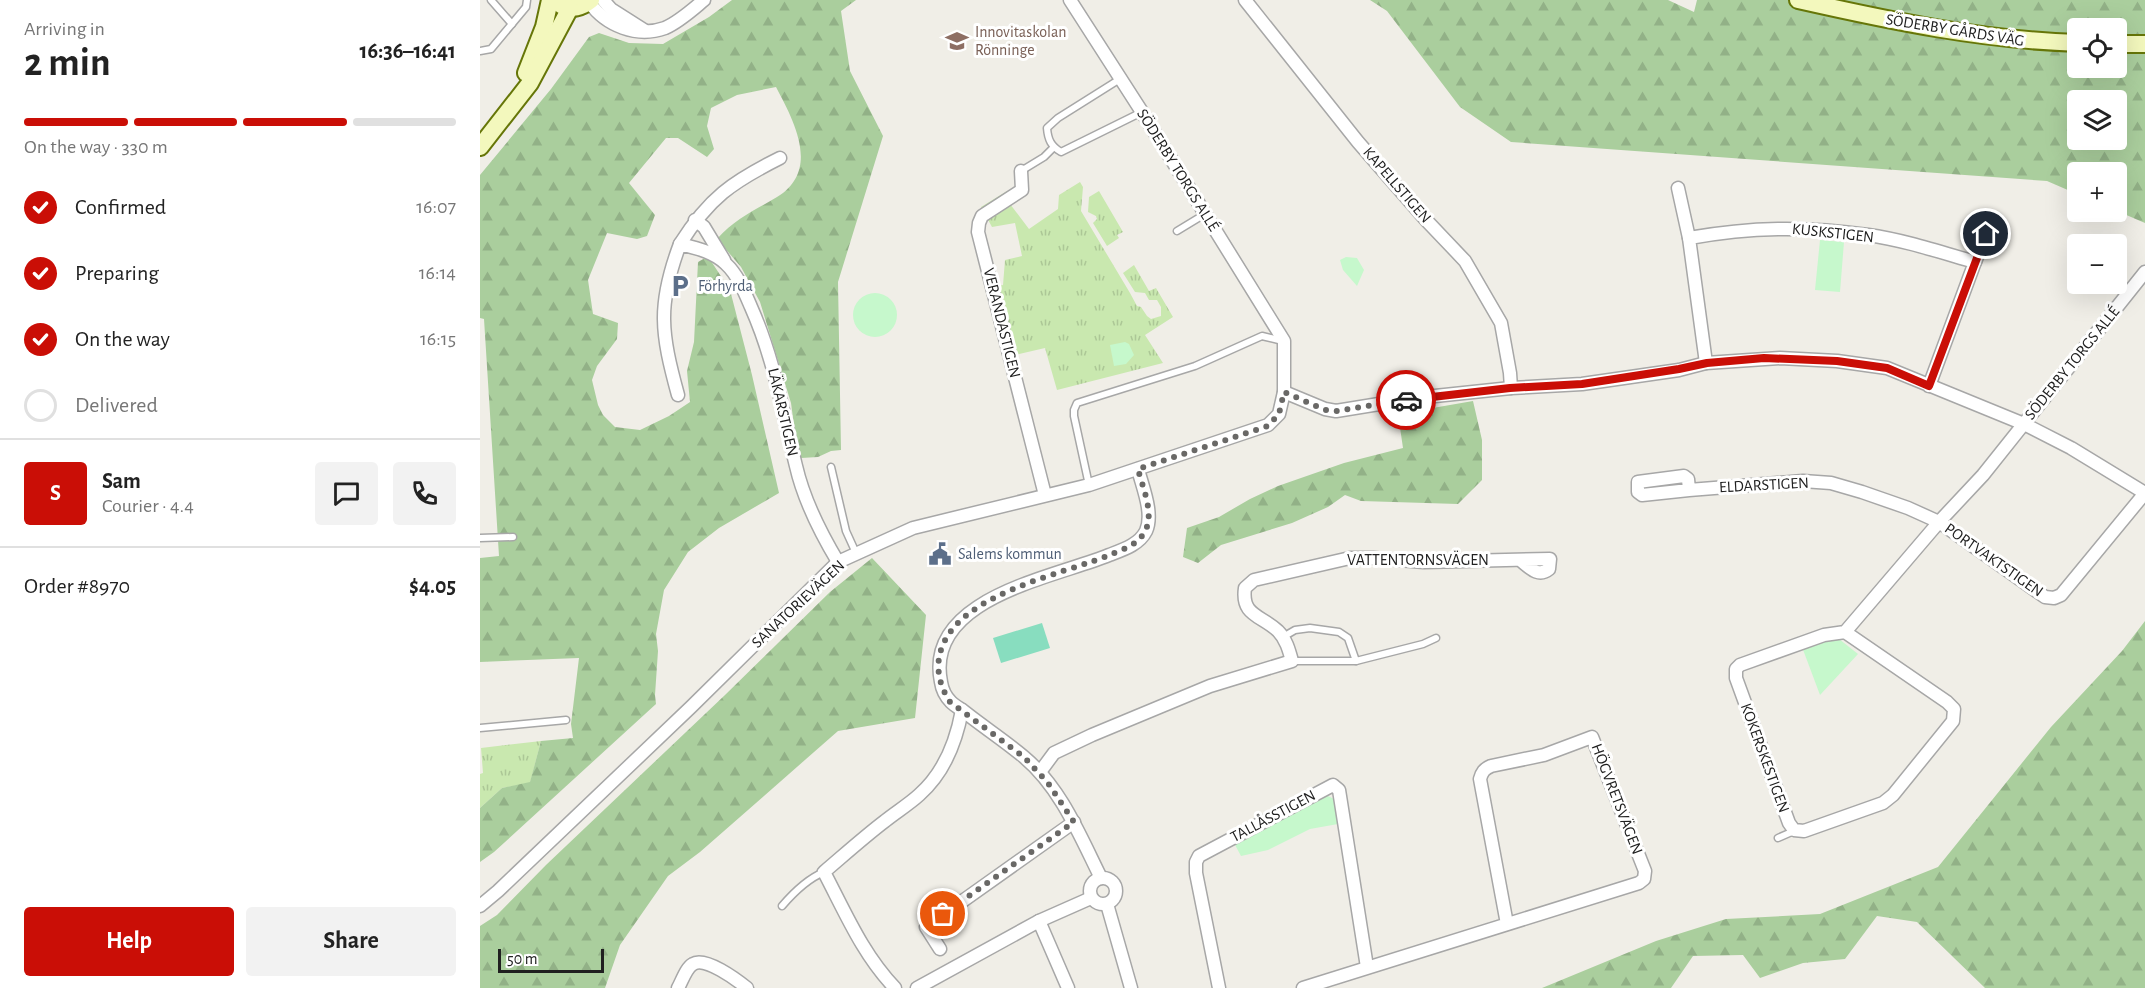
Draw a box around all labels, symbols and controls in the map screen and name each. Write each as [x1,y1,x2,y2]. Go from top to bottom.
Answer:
street label: SÖDERBY GÅRDS VÄG [1885,9,2026,49]
map controls [2067,18,2127,294]
button: locate [2067,18,2127,78]
text: Arriving in [24,19,105,39]
place label: Innovitaskolan Rönninge [975,24,1067,58]
school or university icon: Innovitaskolan Rönninge [944,28,970,54]
text: 16:36–16:41 [360,40,456,62]
text: 2 min [24,44,111,83]
button: layers [2067,90,2127,150]
street label: SÖDERBY TORGS ALLÉ [1134,105,1224,234]
text: On the way · 330 m [24,137,168,157]
street label: KAPELLSTIGEN [1360,144,1434,226]
button: + [2067,162,2127,222]
icon: check [24,191,57,224]
text: Confirmed [75,196,166,218]
text: 16:07 [416,197,456,217]
pin [1960,208,2011,259]
icon: home [1969,217,2002,250]
street label: KUSKSTIGEN [1791,221,1875,245]
button: − [2067,234,2127,294]
icon: check [24,257,57,290]
text: Preparing [75,262,159,284]
text: 16:14 [419,263,456,283]
street label: VERANDASTIGEN [981,266,1023,380]
parking icon: Förhyrda [667,273,693,299]
place label: Förhyrda [698,278,753,295]
street label: SÖDERBY TORGS ALLÉ [2020,302,2123,423]
icon: check [24,323,57,356]
text: On the way [75,328,170,350]
text: 16:15 [420,329,456,349]
street label: LÄKARSTIGEN [765,366,803,458]
courier [1376,370,1436,430]
icon: car [1390,384,1423,417]
text: Delivered [75,394,158,416]
button: chat [315,462,378,525]
button: phone [393,462,456,525]
text: Sam [102,470,141,492]
street label: ELDARSTIGEN [1719,475,1809,495]
text: S [50,482,61,504]
text: Courier · 4.4 [102,496,194,516]
street label: PORTVAKTSTIGEN [1942,520,2046,600]
public building icon: Salems kommun [927,541,953,567]
place label: Salems kommun [958,546,1062,562]
street label: VATTENTORNSVÄGEN [1347,550,1489,568]
street label: SANATORIEVÄGEN [747,556,847,651]
text: Order #8970 [24,575,130,597]
text: $4.05 [409,575,456,597]
street label: KOKERSKESTIGEN [1738,701,1792,815]
street label: HÖGVRETSVÄGEN [1589,741,1647,857]
street label: TALLÅSSTIGEN [1227,785,1318,845]
pin [917,888,968,939]
icon: bag [926,897,959,930]
button: Help [24,907,234,976]
button: Share [246,907,456,976]
scale bar [498,946,604,974]
text: 50 m [507,951,538,967]

